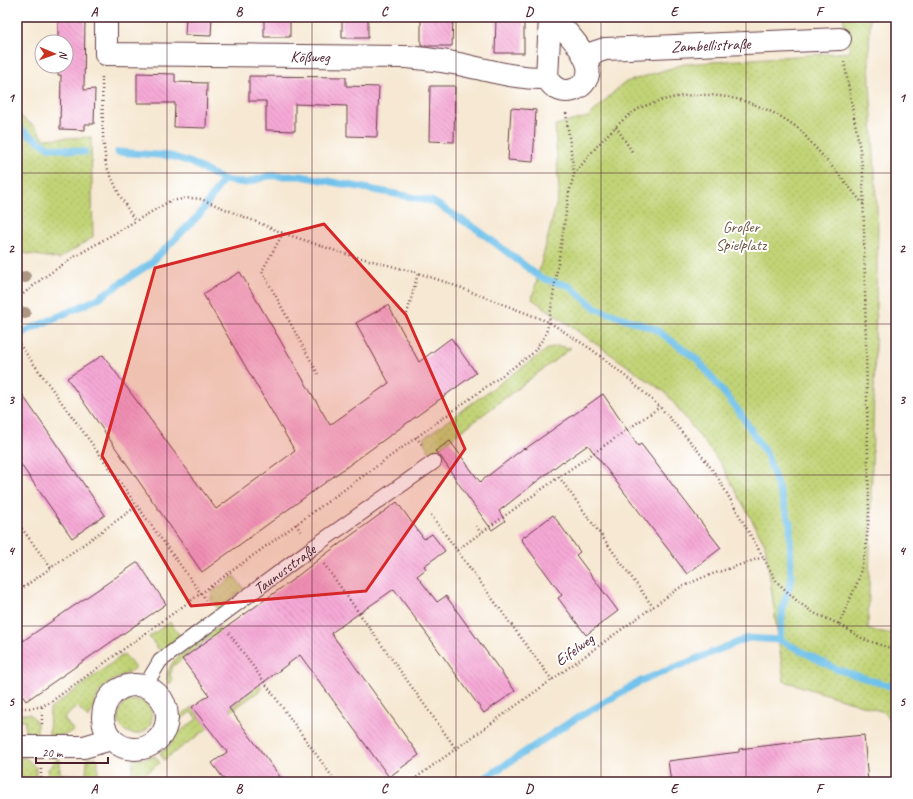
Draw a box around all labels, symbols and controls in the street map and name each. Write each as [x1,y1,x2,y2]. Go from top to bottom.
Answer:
text: A [91,4,99,20]
text: B [236,4,244,20]
text: C [381,4,389,20]
text: D [525,4,534,20]
text: E [671,4,680,20]
text: F [816,4,825,20]
north arrow [34,34,74,74]
street label: Zambellistraße [671,34,753,57]
street label: Kößweg [290,47,331,67]
text: N [57,51,71,60]
text: 1 [8,90,16,106]
text: 1 [899,90,907,106]
park label: Großer Spielplatz [716,217,767,255]
text: 2 [8,241,15,257]
text: 2 [899,241,906,257]
text: 3 [8,392,15,408]
text: 3 [899,392,906,408]
street label: Taunusstraße [250,539,321,599]
text: 4 [8,543,16,559]
text: 4 [899,543,907,559]
street label: Eifelweg [551,628,599,671]
text: 5 [8,694,15,710]
text: 5 [899,694,906,710]
scale bar [36,739,108,765]
text: 20 m [42,745,64,761]
text: A [91,781,99,797]
text: B [236,781,244,797]
text: C [381,781,389,797]
text: D [525,781,534,797]
text: E [671,781,680,797]
text: F [816,781,825,797]

